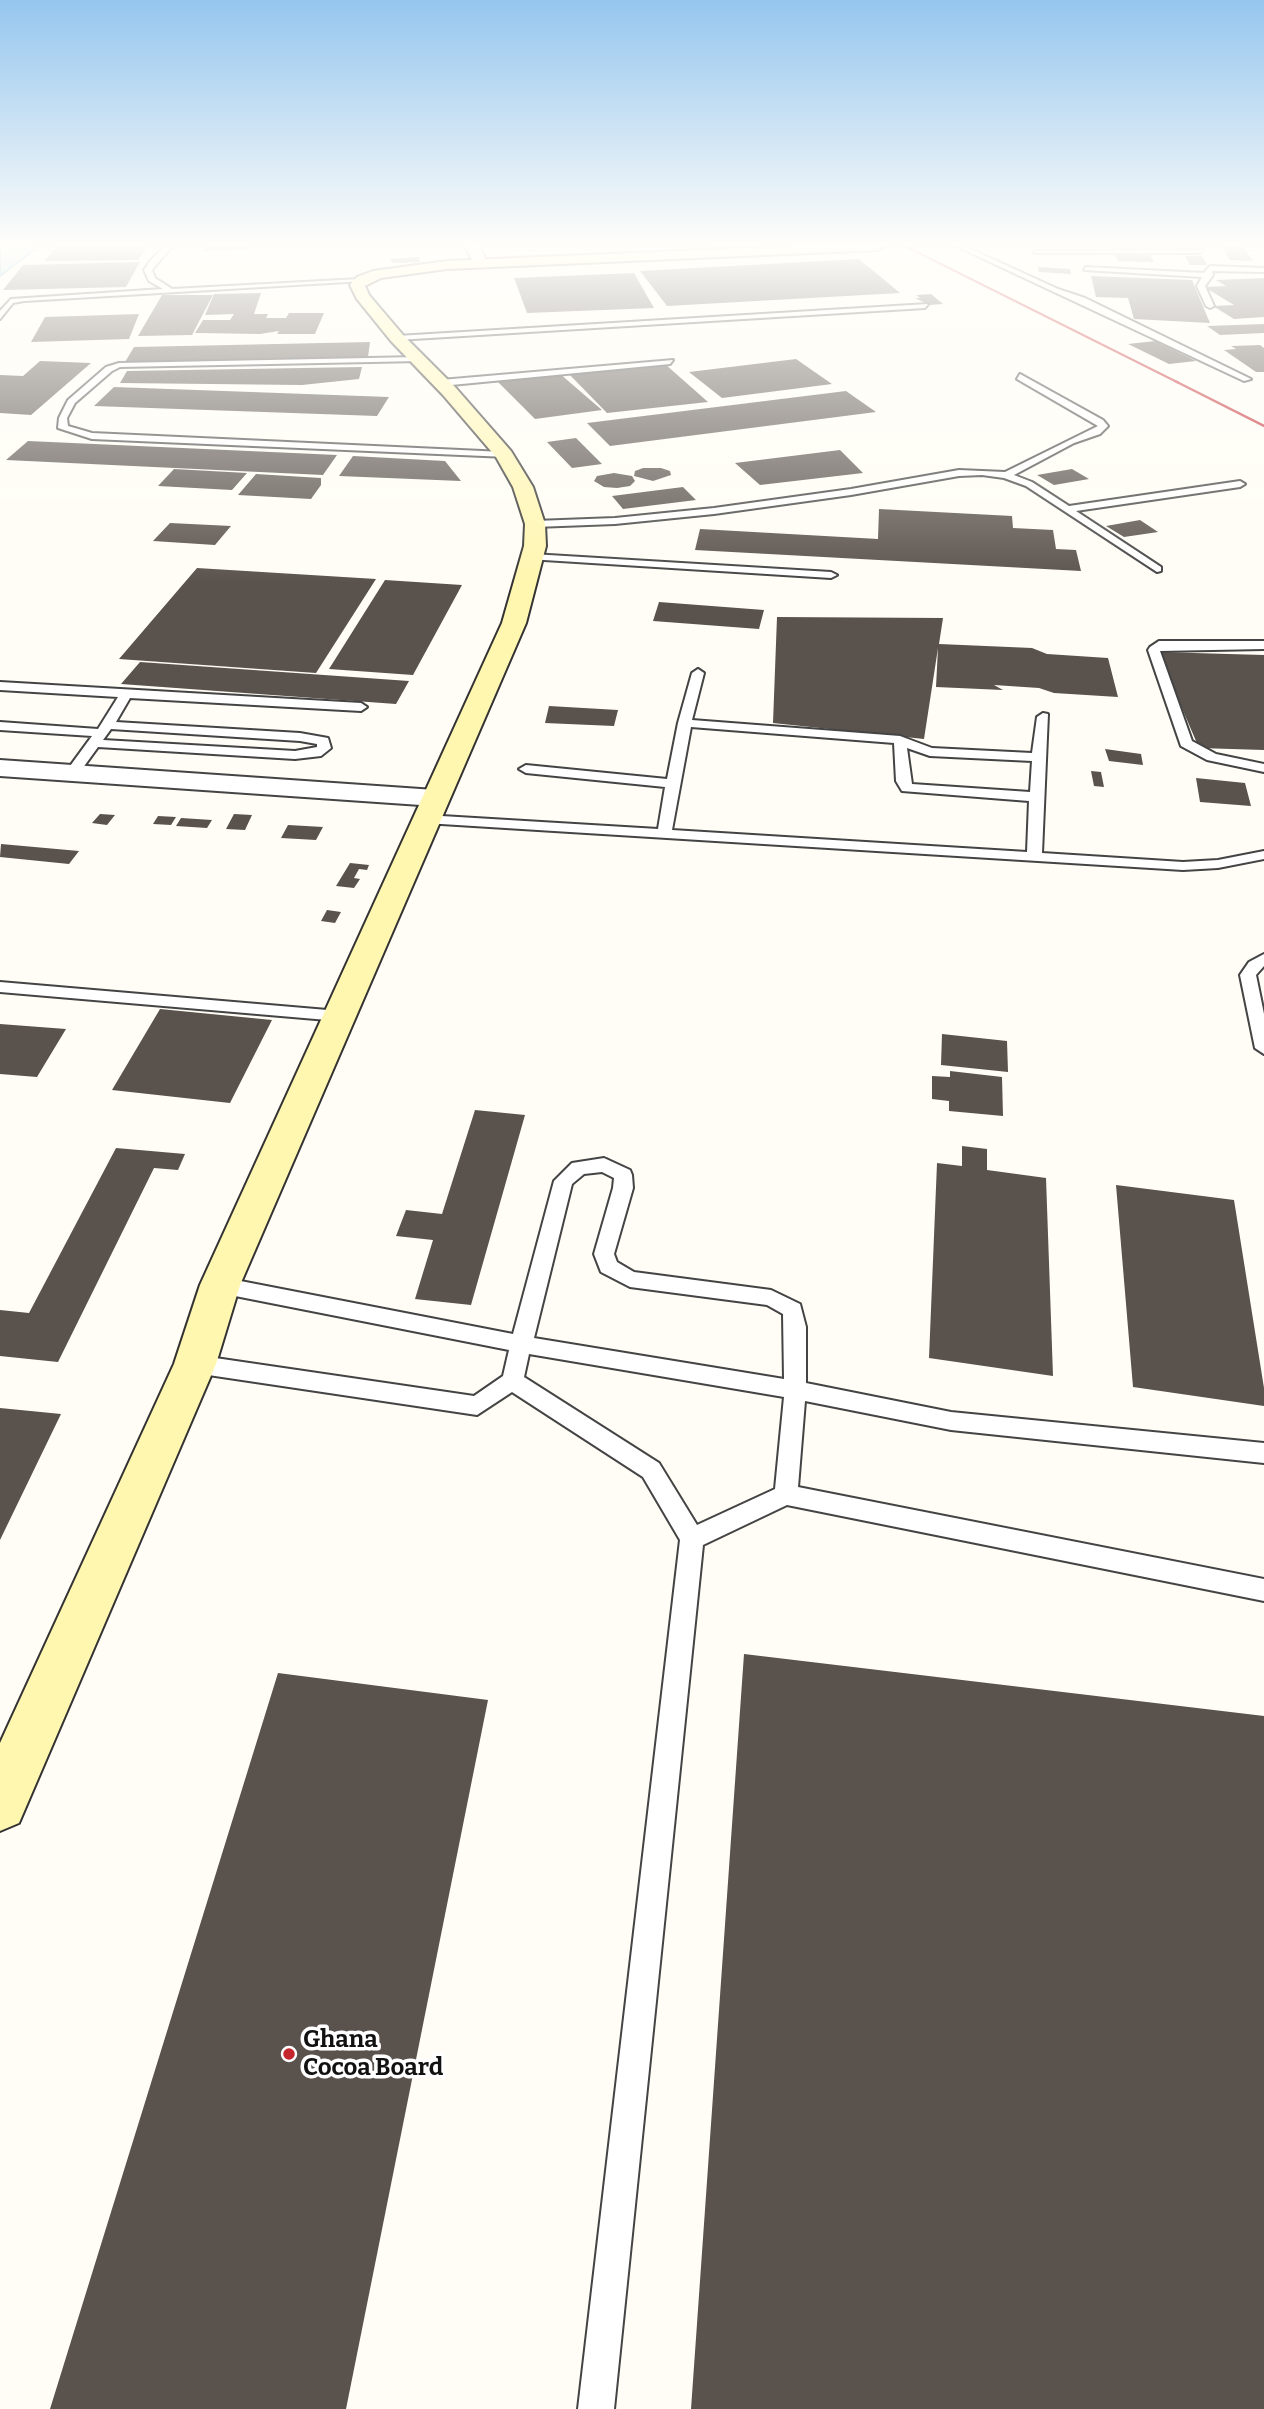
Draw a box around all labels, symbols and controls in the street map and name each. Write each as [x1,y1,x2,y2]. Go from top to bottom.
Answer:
place label: Ghana Cocoa Board [303,2026,443,2082]
marker: Ghana Cocoa Board [281,2046,297,2062]

